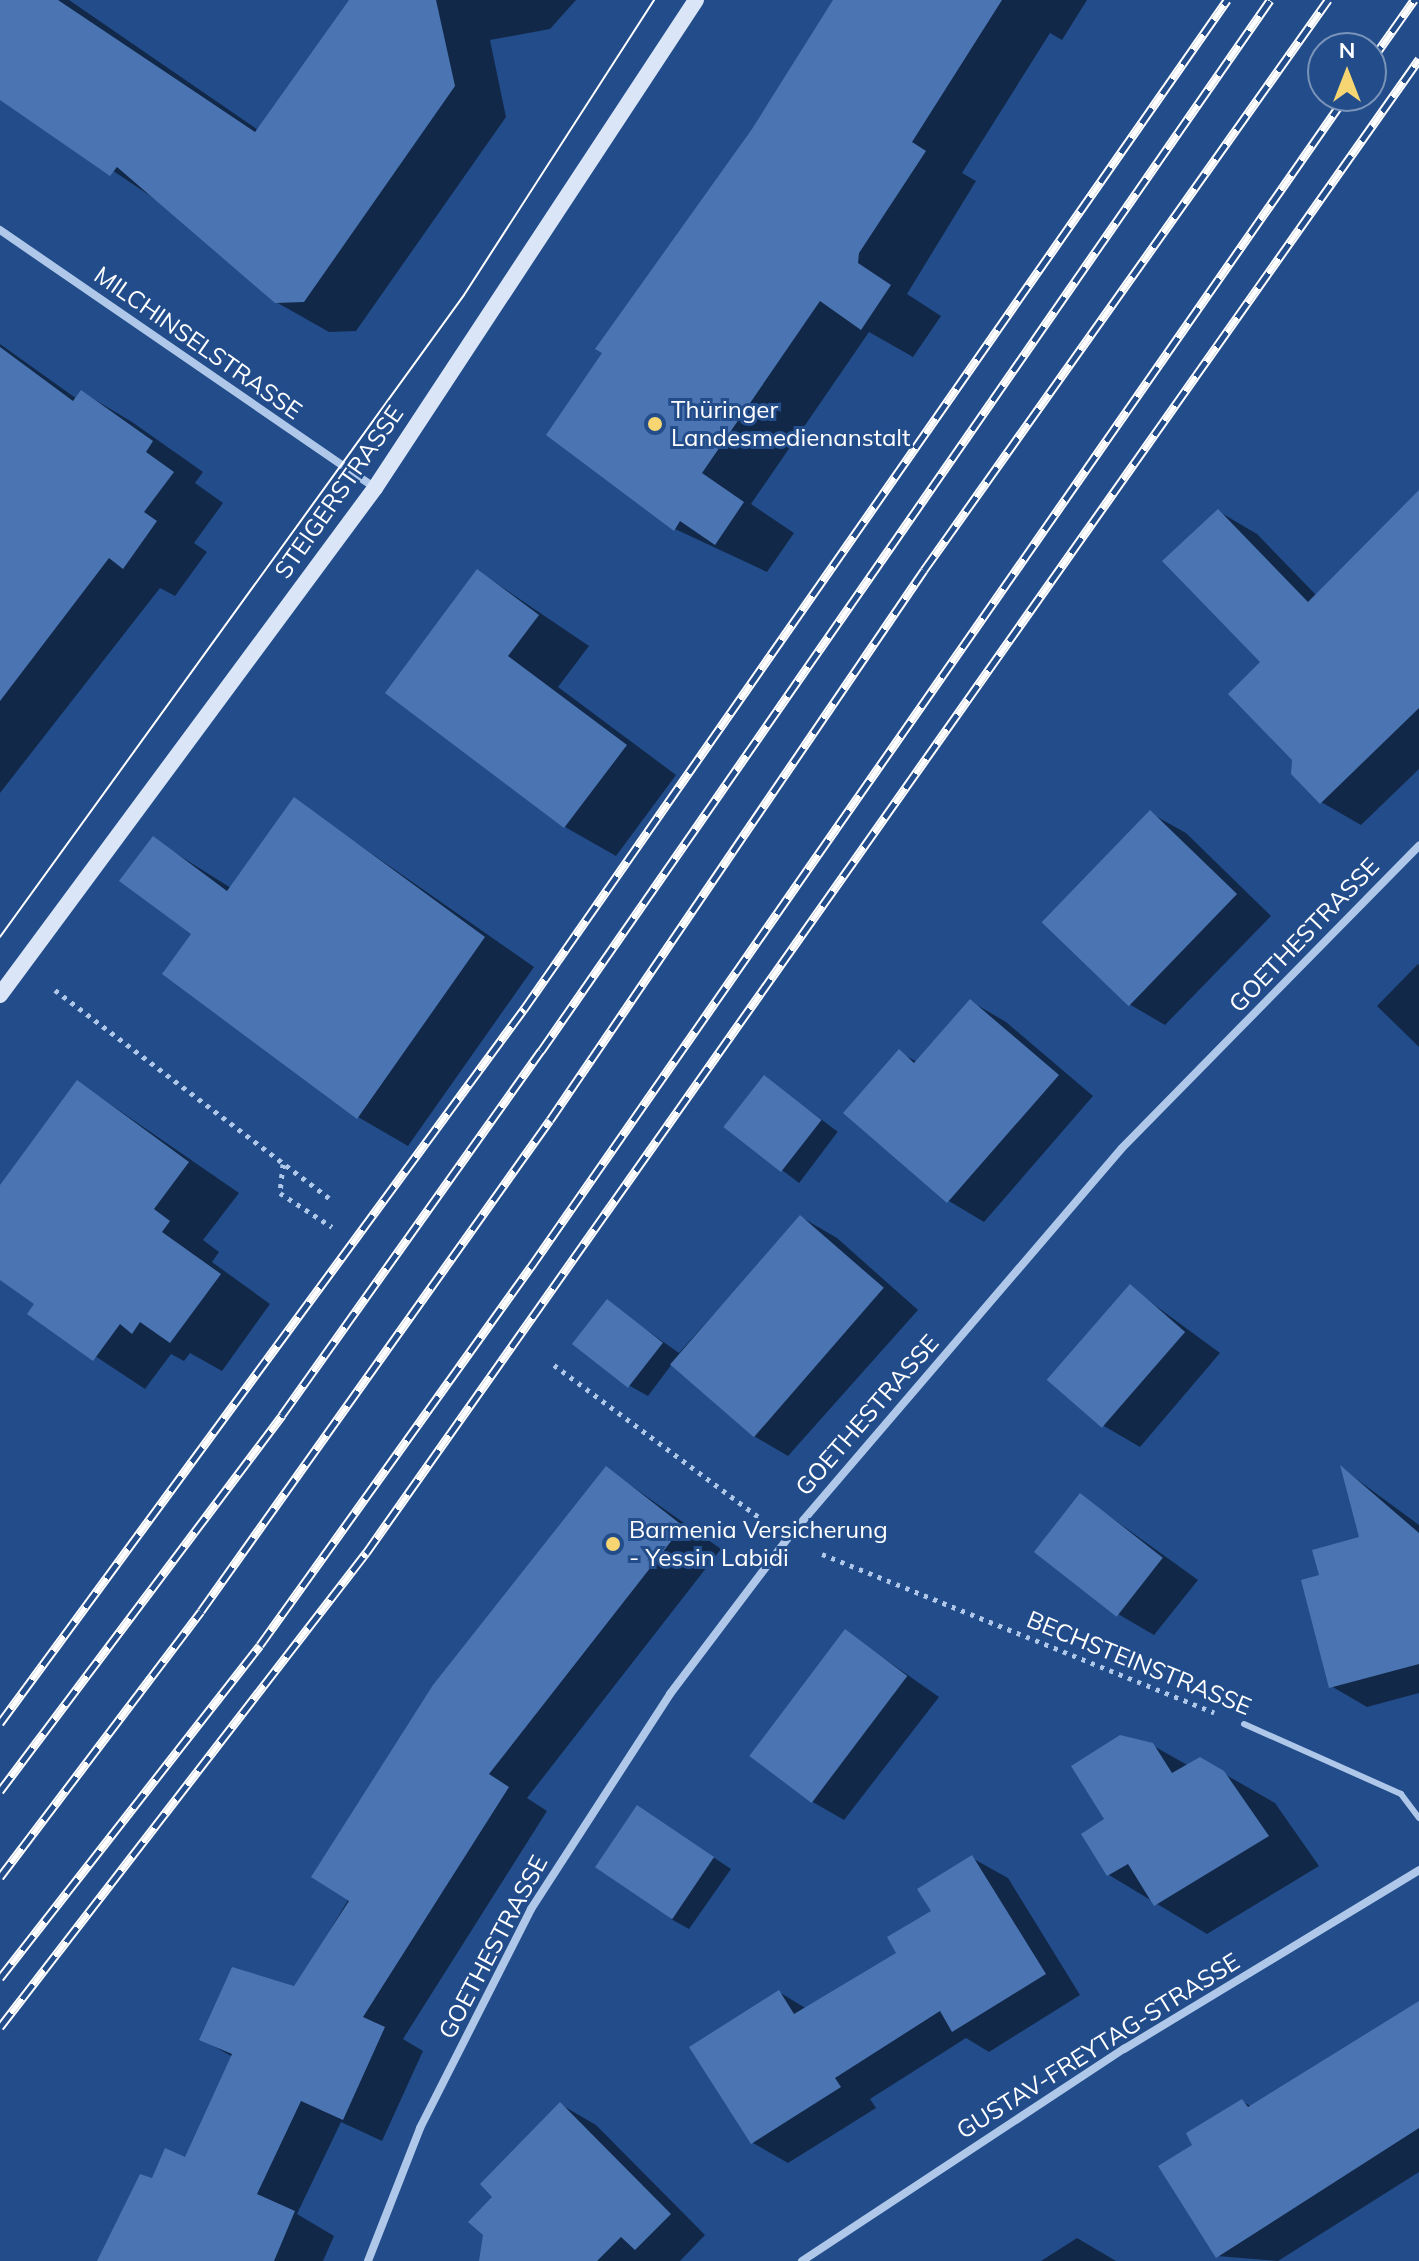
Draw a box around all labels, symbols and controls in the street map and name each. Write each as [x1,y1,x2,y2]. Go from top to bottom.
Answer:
north arrow [1307,32,1387,112]
text: N [1339,36,1355,64]
street label: MILCHINSELSTRASSE [89,260,307,426]
place label: Thüringer Landesmedienanstalt [671,396,910,452]
street label: STEIGERSTRASSE [269,400,409,584]
marker: Thüringer Landesmedienanstalt [646,415,664,433]
street label: GOETHESTRASSE [1223,852,1385,1018]
street label: GOETHESTRASSE [789,1329,945,1501]
place label: Barmenia Versicherung - Yessin Labidi [629,1516,888,1572]
marker: Barmenia Versicherung - Yessin Labidi [604,1535,622,1553]
street label: BECHSTEINSTRASSE [1023,1605,1255,1721]
street label: GOETHESTRASSE [433,1850,553,2044]
street label: GUSTAV-FREYTAG-STRASSE [951,1947,1245,2145]

